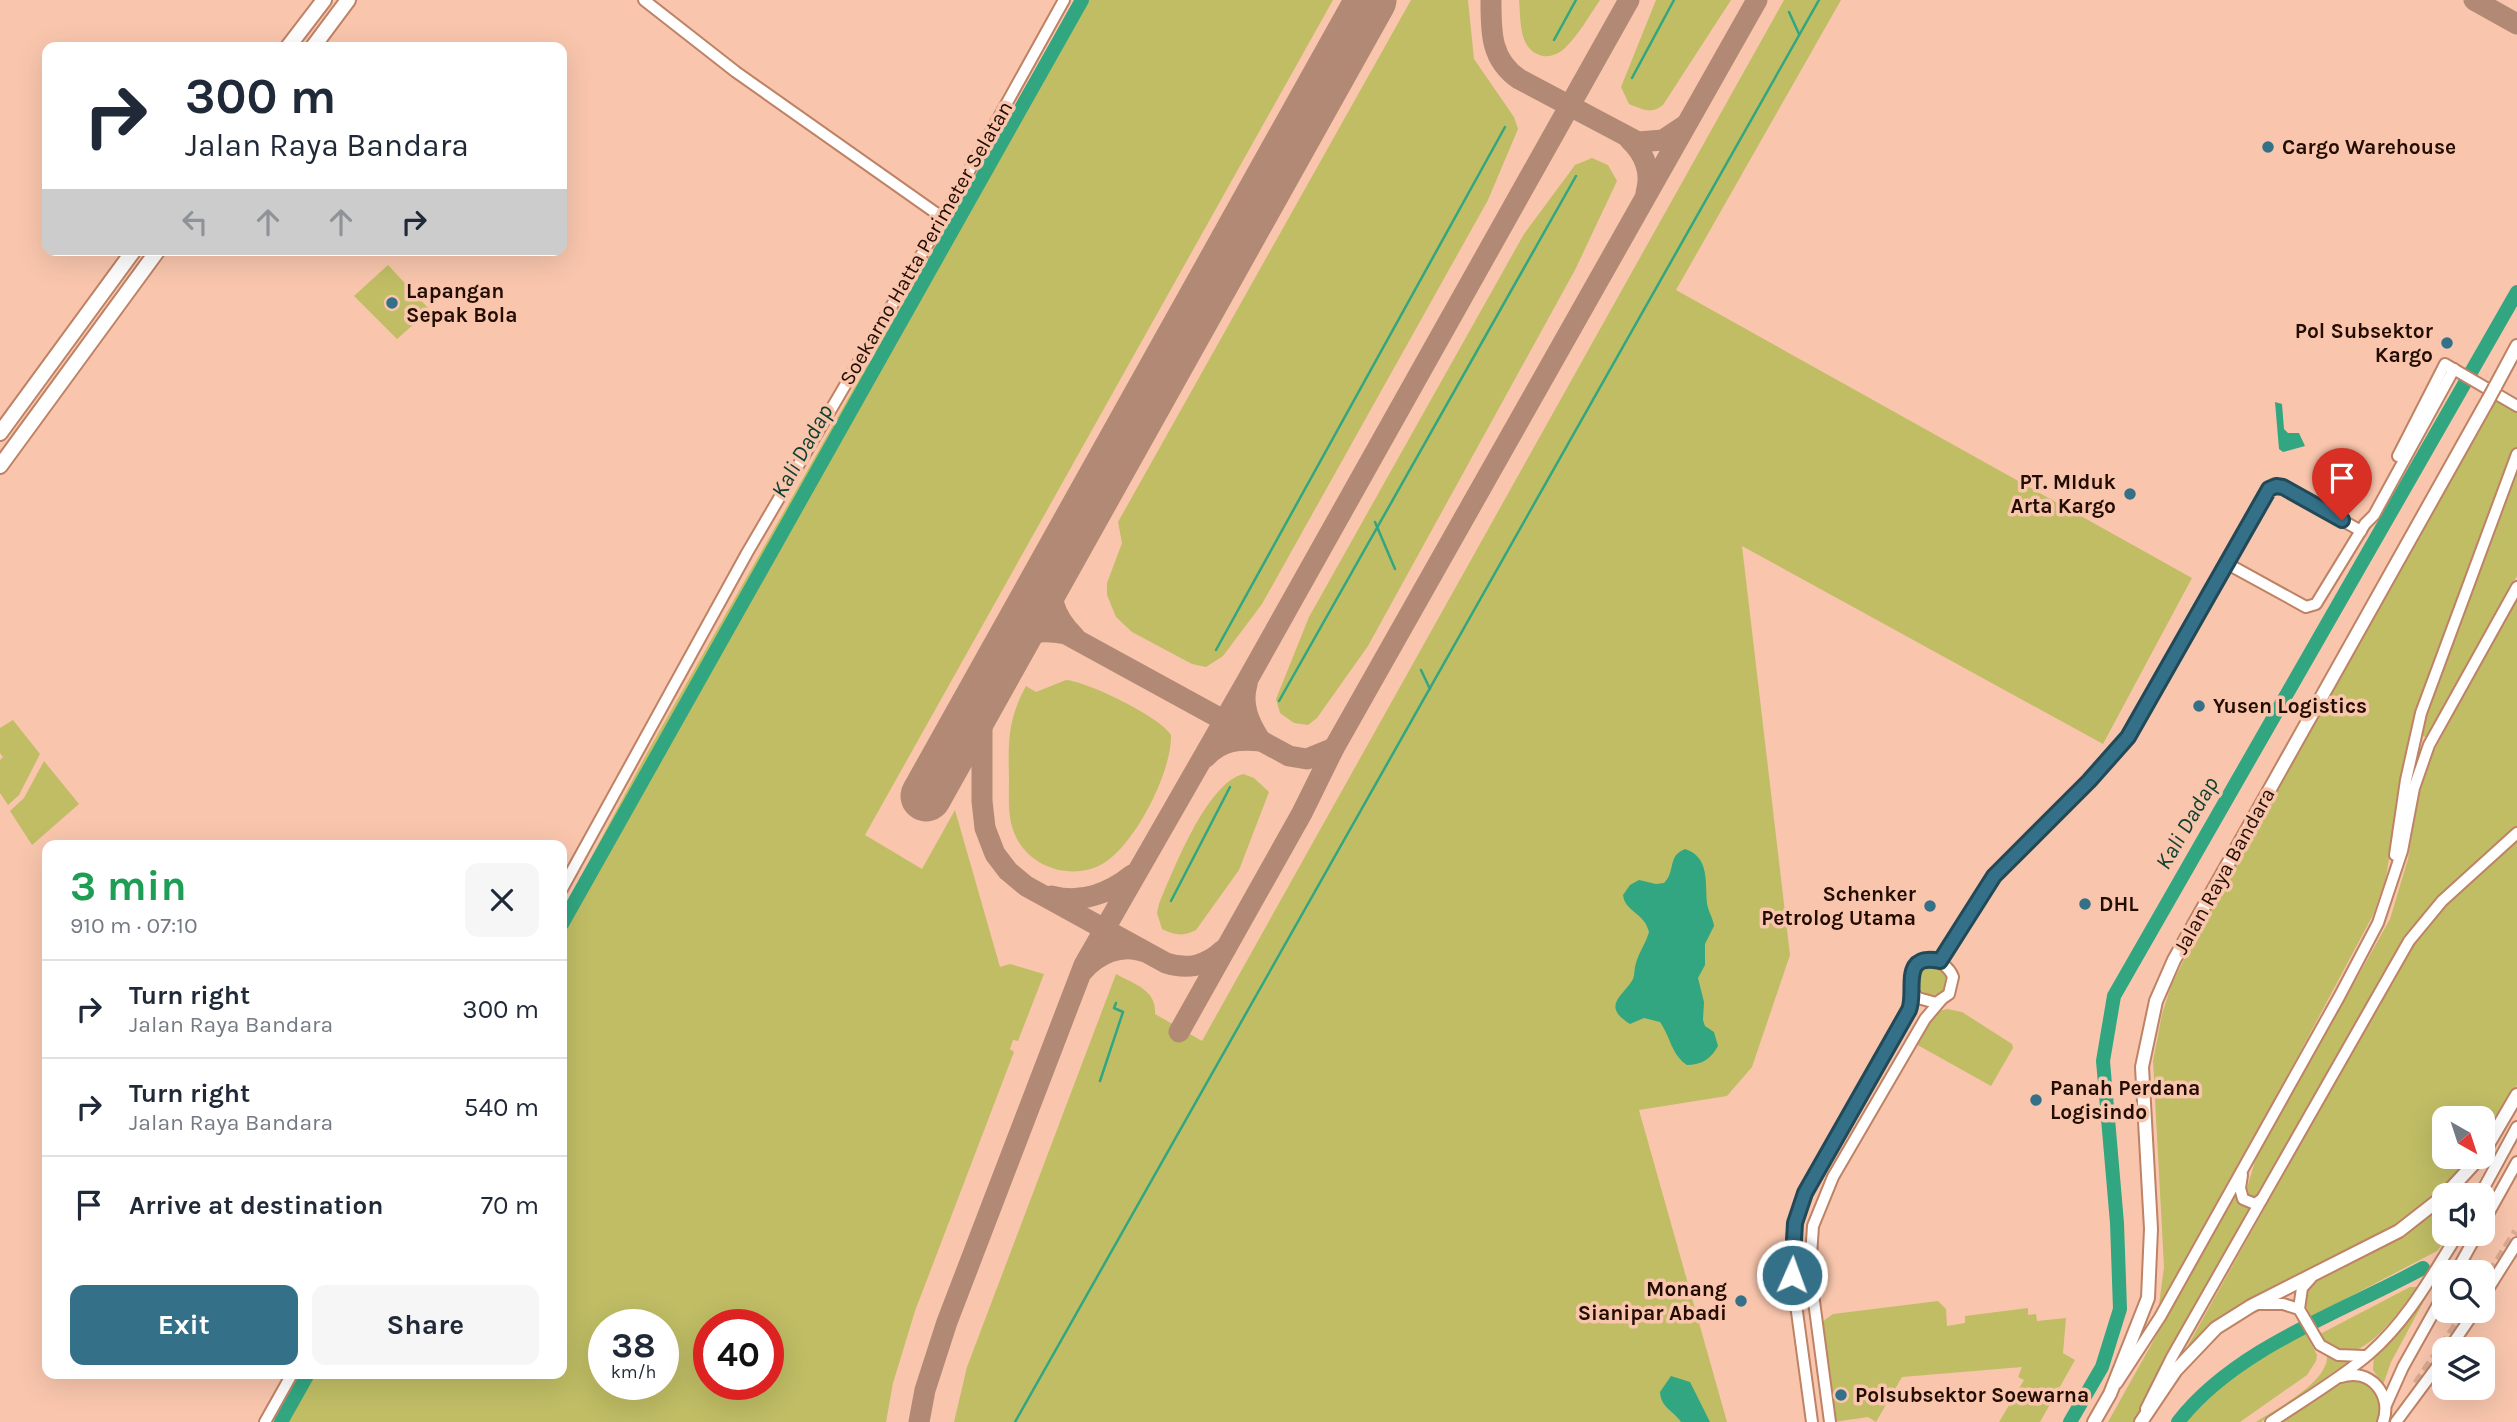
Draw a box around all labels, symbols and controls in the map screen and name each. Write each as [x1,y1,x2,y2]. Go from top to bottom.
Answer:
text: 300 m [185,68,336,125]
icon: right [70,70,161,161]
street label: Soekarno Hatta Perimeter Selatan [835,97,1017,389]
text: Jalan Raya Bandara [185,127,469,164]
place label: Cargo Warehouse [2282,135,2456,159]
marker: Cargo Warehouse [2260,139,2276,155]
icon: left [176,203,214,241]
icon: ahead [249,203,287,241]
icon: ahead [322,203,360,241]
icon: right [395,203,433,241]
place label: Lapangan Sepak Bola [406,279,518,327]
marker: Lapangan Sepak Bola [384,295,400,311]
place label: Pol Subsektor Kargo [2295,319,2434,367]
marker: Pol Subsektor Kargo [2439,335,2455,351]
water label: Kali Dadap [765,400,839,502]
pin [2312,448,2372,520]
icon: arrive [2323,459,2361,497]
place label: PT. MIduk Arta Kargo [2011,470,2117,518]
marker: PT. MIduk Arta Kargo [2122,486,2138,502]
place label: Yusen Logistics [2213,694,2367,718]
marker: Yusen Logistics [2191,698,2207,714]
water label: Kali Dadap [2150,772,2224,874]
street label: Jalan Raya Bandara [2168,784,2280,958]
text: 3 min [70,861,187,911]
button: close [465,863,539,937]
place label: Schenker Petrolog Utama [1761,882,1917,930]
place label: DHL [2099,892,2139,916]
marker: DHL [2077,896,2093,912]
marker: Schenker Petrolog Utama [1922,898,1938,914]
text: 910 m · 07:10 [70,912,198,939]
text: Turn right [129,980,250,1011]
icon: right [70,990,108,1028]
text: 300 m [462,994,539,1025]
text: Jalan Raya Bandara [129,1011,333,1038]
place label: Panah Perdana Logisindo [2050,1076,2200,1124]
text: Turn right [129,1078,250,1109]
icon: right [70,1088,108,1126]
text: 540 m [464,1092,539,1123]
marker: Panah Perdana Logisindo [2028,1092,2044,1108]
north arrow [2432,1106,2496,1169]
map controls [2432,1106,2495,1400]
text: Jalan Raya Bandara [129,1109,333,1136]
button: sound [2432,1183,2495,1246]
icon: arrive [70,1186,108,1224]
text: Arrive at destination [129,1190,383,1221]
text: 70 m [481,1190,539,1221]
position arrow [1755,1238,1829,1312]
button: search [2432,1260,2495,1323]
place label: Monang Sianipar Abadi [1578,1277,1727,1325]
button: Exit [70,1285,298,1365]
button: Share [312,1285,539,1365]
marker: Monang Sianipar Abadi [1733,1293,1749,1309]
speed limit sign: 40 [693,1309,784,1400]
text: 38 [611,1325,656,1366]
button: layers [2432,1337,2495,1400]
text: km/h [611,1361,656,1383]
place label: Polsubsektor Soewarna [1855,1383,2089,1407]
marker: Polsubsektor Soewarna [1833,1387,1849,1403]

